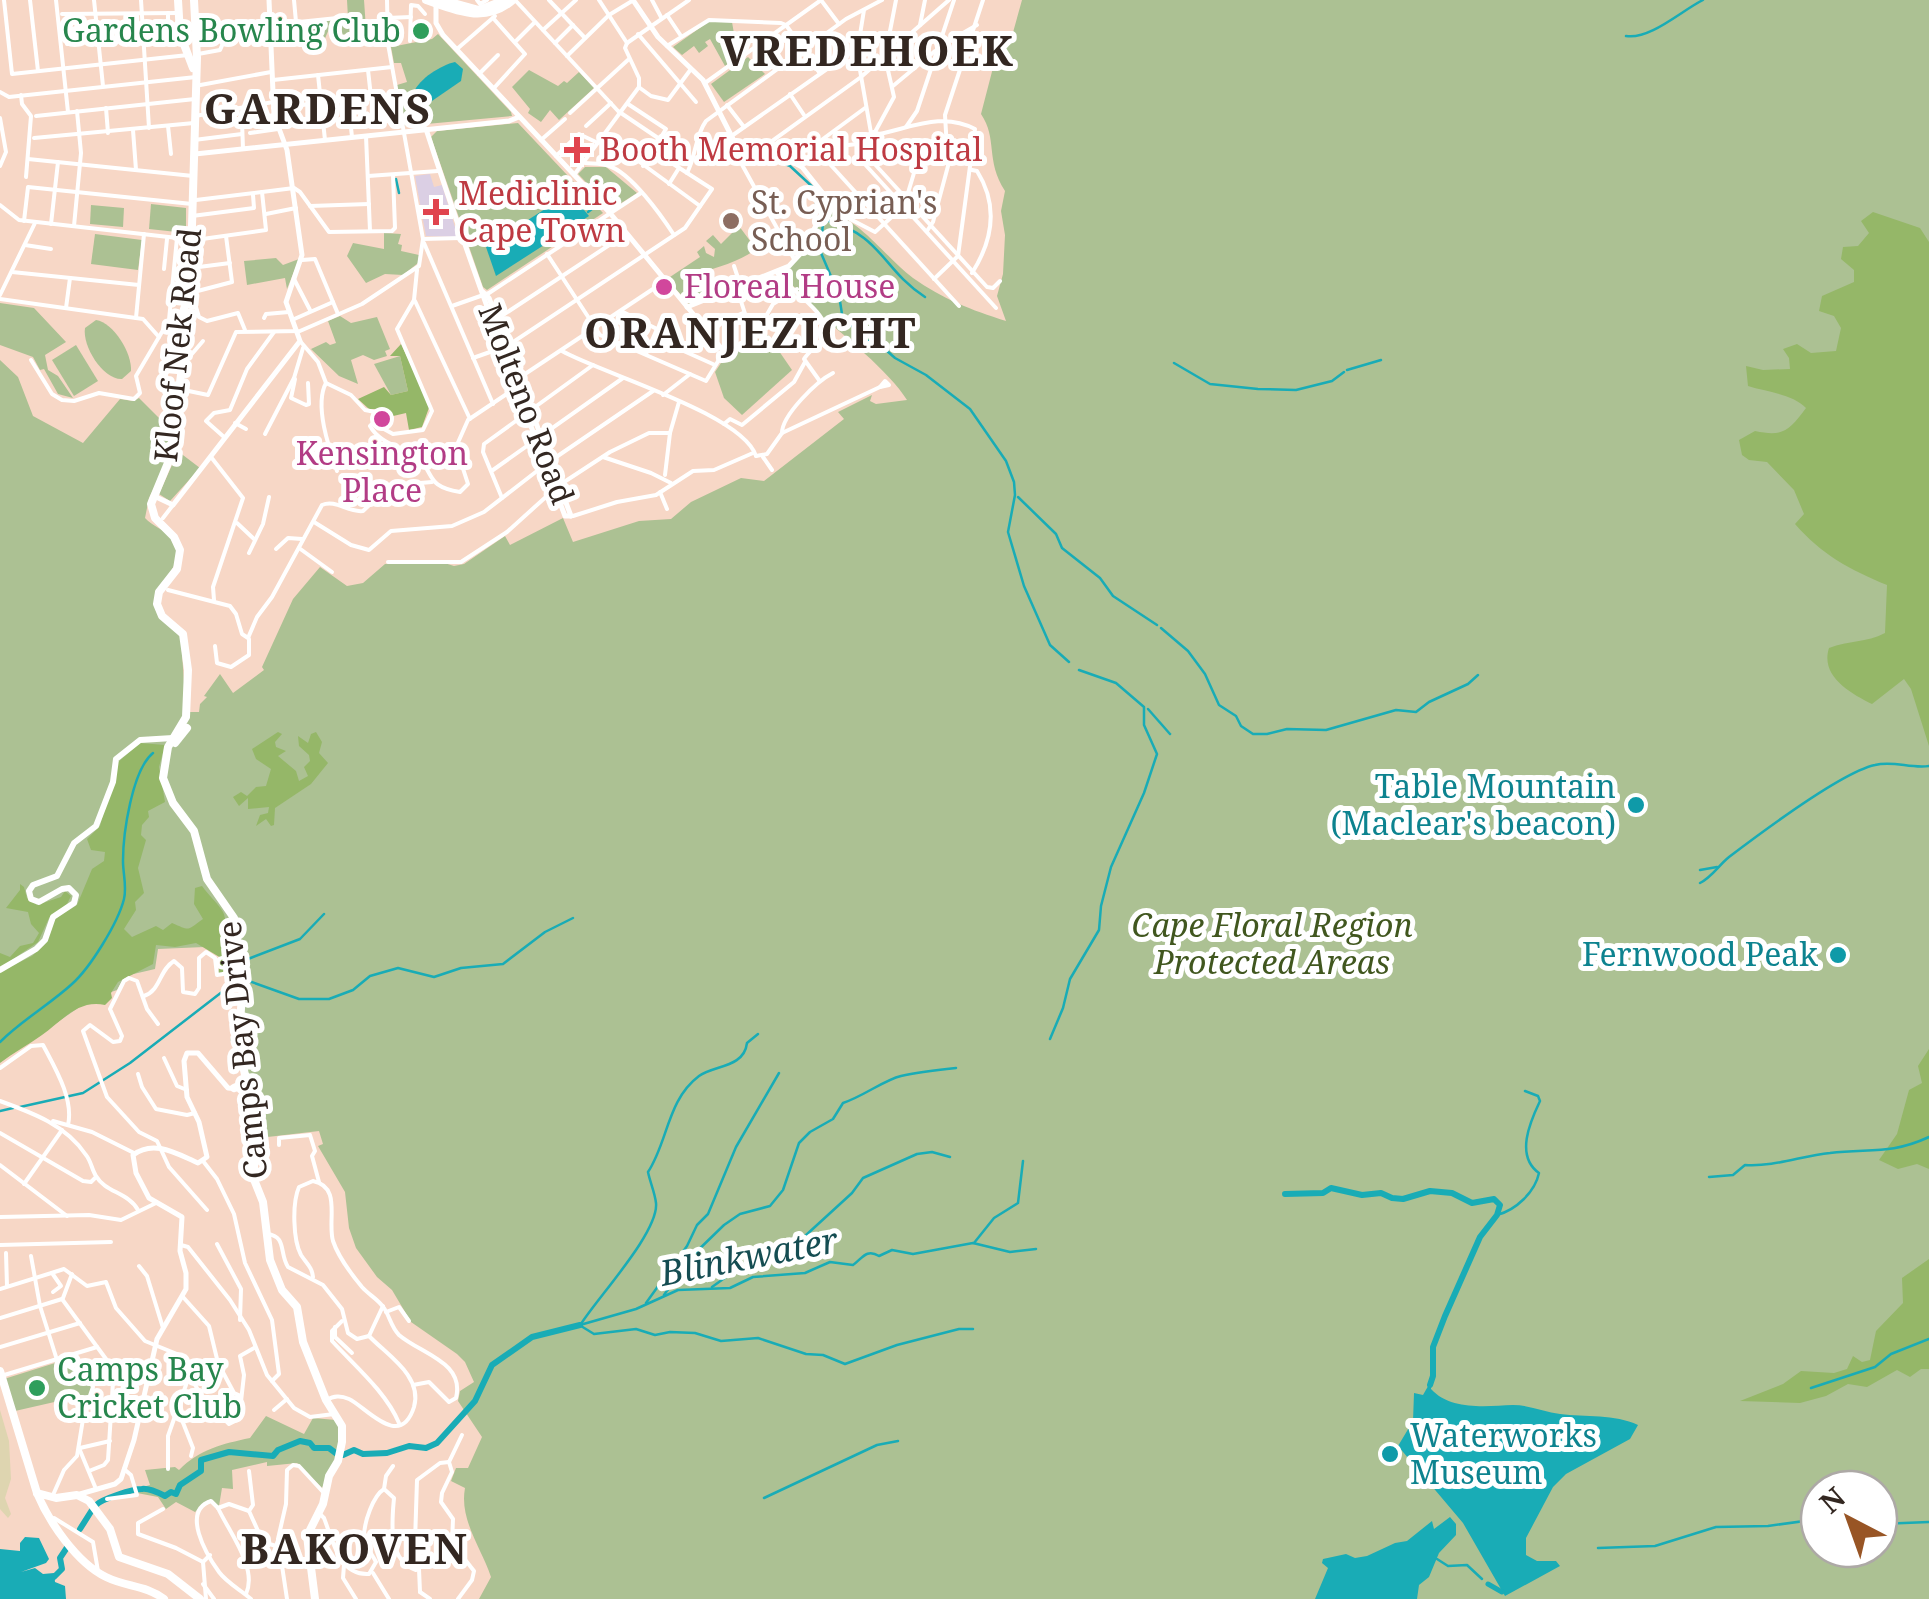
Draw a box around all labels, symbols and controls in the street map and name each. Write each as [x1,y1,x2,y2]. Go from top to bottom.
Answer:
place label: Gardens Bowling Club [62,8,401,51]
marker: Gardens Bowling Club [410,20,432,42]
district label: VREDEHOEK [721,21,1015,78]
district label: GARDENS [204,79,432,136]
place label: Booth Memorial Hospital [600,127,983,170]
marker: Booth Memorial Hospital [564,137,590,163]
place label: Mediclinic Cape Town [458,171,625,251]
place label: St. Cyprian's School [751,180,938,260]
marker: Mediclinic Cape Town [423,199,449,225]
marker: St. Cyprian's School [720,210,742,232]
street label: Kloof Nek Road [143,225,210,464]
place label: Floreal House [684,264,895,307]
marker: Floreal House [653,276,675,298]
street label: Molteno Road [469,297,585,510]
district label: ORANJEZICHT [584,303,918,360]
marker: Kensington Place [371,408,393,430]
place label: Kensington Place [296,431,468,511]
place label: Table Mountain (Maclear's beacon) [1331,764,1616,844]
marker: Table Mountain (Maclear's beacon) [1625,794,1647,816]
park label: Cape Floral Region Protected Areas [1131,903,1413,983]
street label: Camps Bay Drive [207,919,276,1181]
place label: Fernwood Peak [1582,932,1818,975]
marker: Fernwood Peak [1827,944,1849,966]
water label: Blinkwater [655,1215,842,1296]
place label: Camps Bay Cricket Club [57,1347,242,1427]
marker: Camps Bay Cricket Club [26,1377,48,1399]
place label: Waterworks Museum [1410,1413,1597,1493]
marker: Waterworks Museum [1379,1443,1401,1465]
north arrow [1799,1469,1899,1569]
text: N [1811,1478,1853,1521]
district label: BAKOVEN [241,1519,469,1576]

